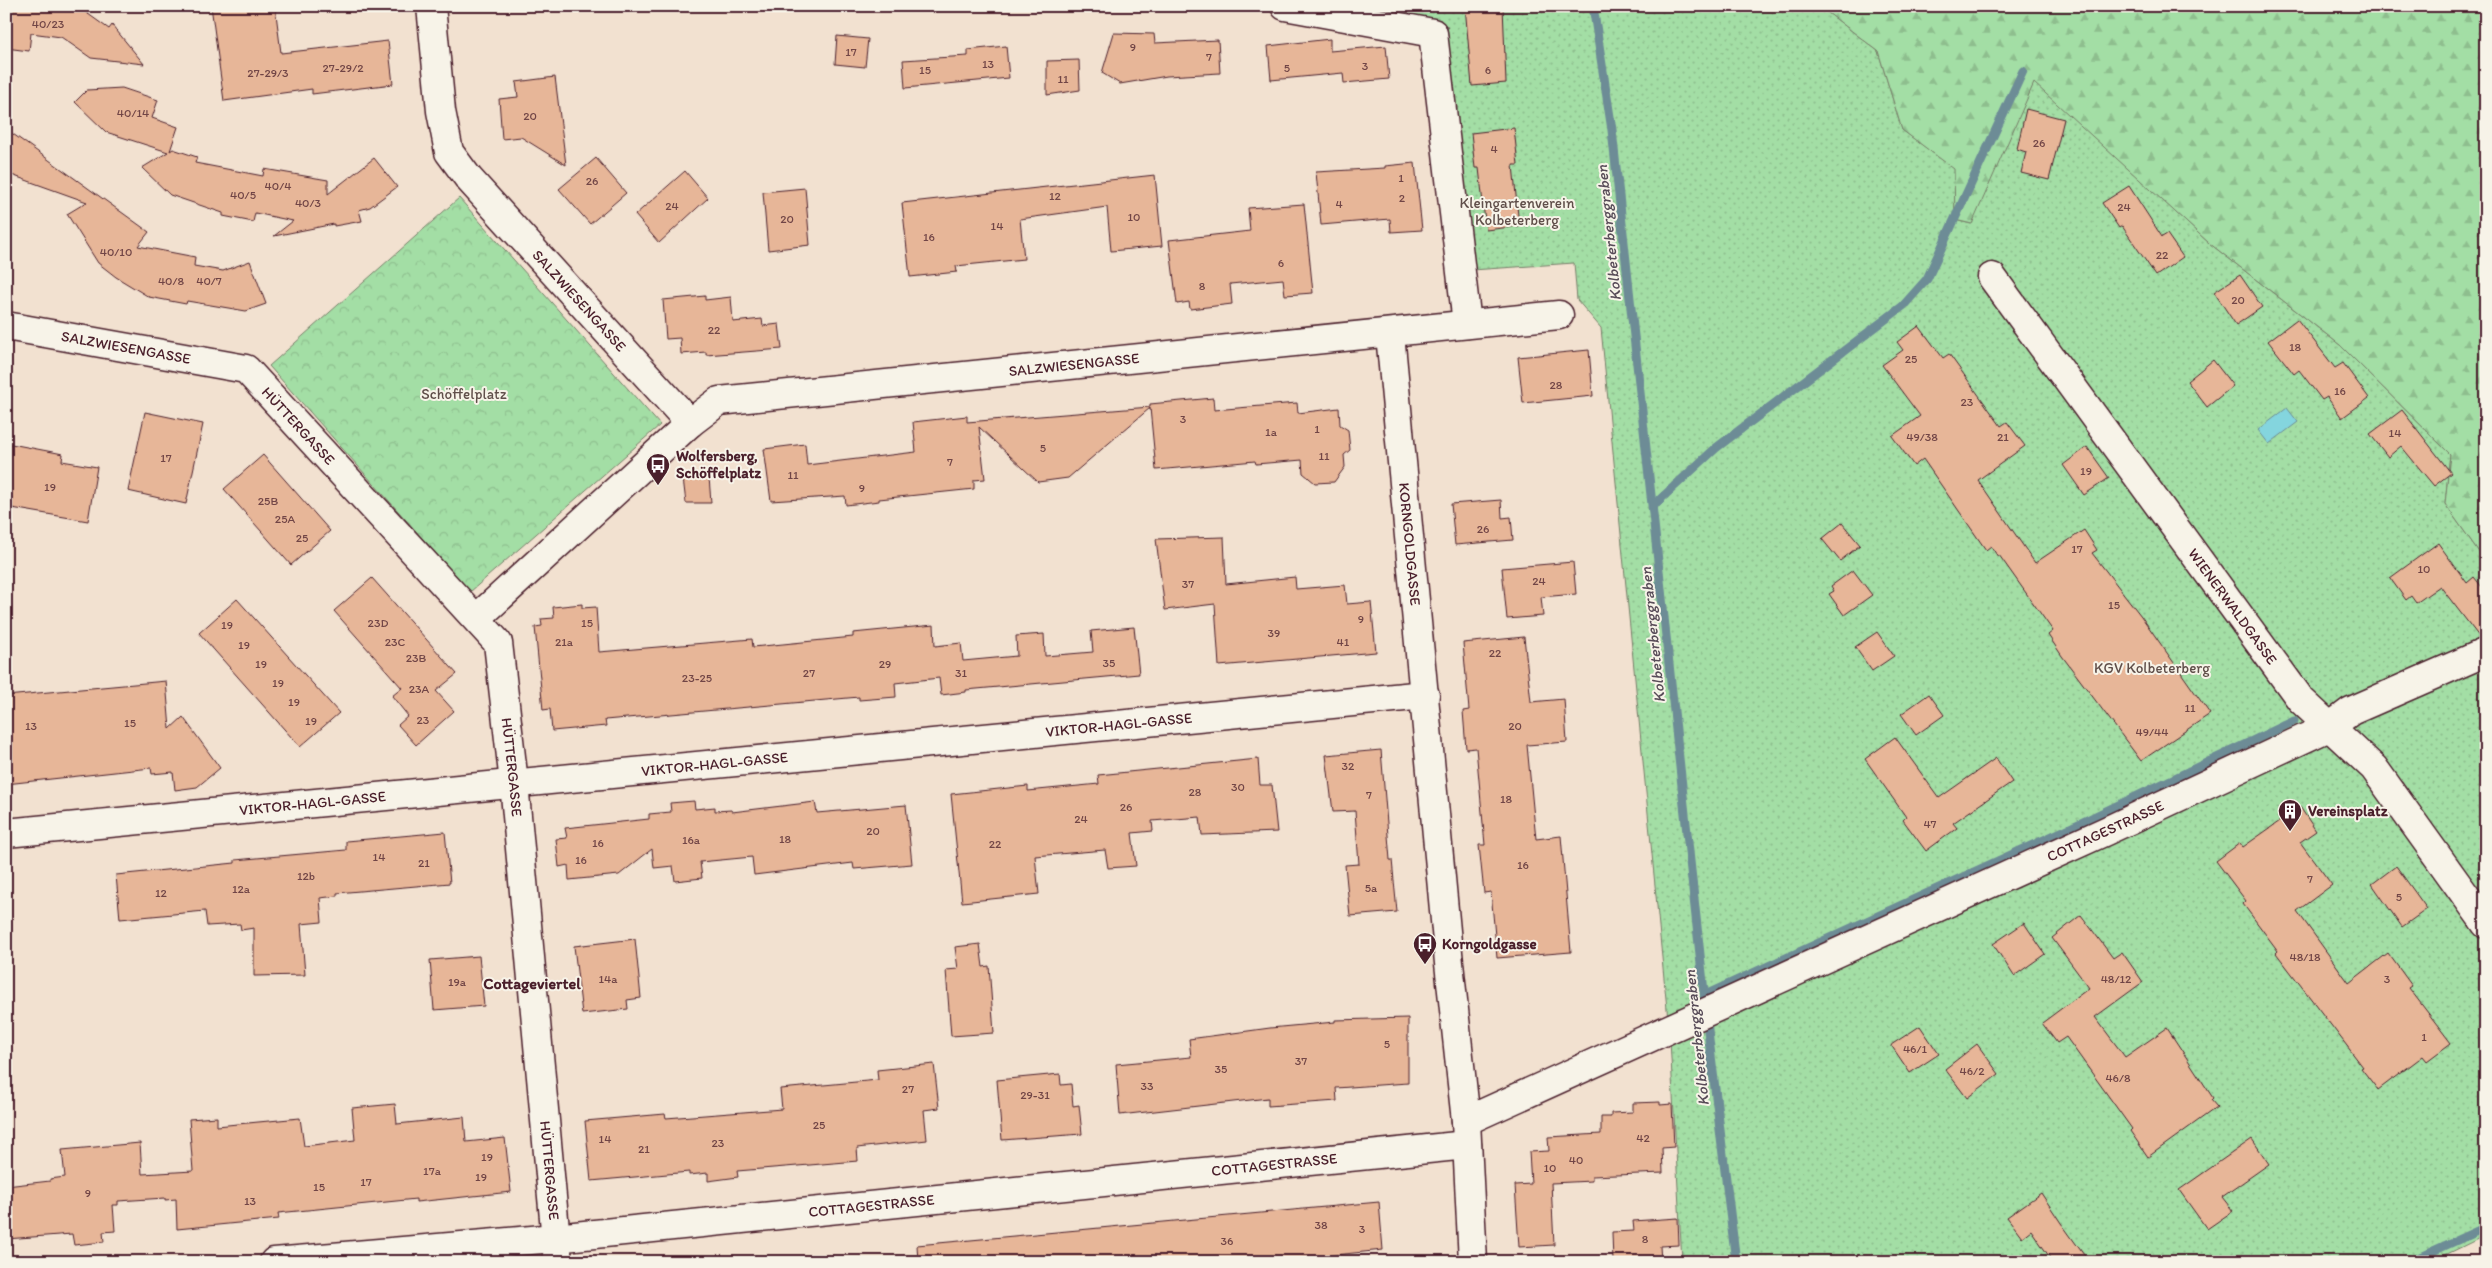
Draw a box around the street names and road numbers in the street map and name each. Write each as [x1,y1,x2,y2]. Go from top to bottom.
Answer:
street label: SALZWIESENGASSE [528,246,630,355]
street label: SALZWIESENGASSE [60,327,192,368]
street label: SALZWIESENGASSE [1008,349,1140,380]
street label: HÜTTERGASSE [258,383,339,469]
street label: KORNGOLDGASSE [1395,482,1424,606]
street label: WIENERWALDGASSE [2184,545,2281,668]
street label: VIKTOR-HAGL-GASSE [1045,709,1193,741]
street label: HÜTTERGASSE [498,717,526,818]
street label: VIKTOR-HAGL-GASSE [640,748,789,780]
street label: VIKTOR-HAGL-GASSE [238,787,387,819]
street label: COTTAGESTRASSE [2044,796,2167,866]
street label: HÜTTERGASSE [536,1120,563,1221]
street label: COTTAGESTRASSE [1210,1149,1338,1180]
street label: COTTAGESTRASSE [808,1190,935,1221]

